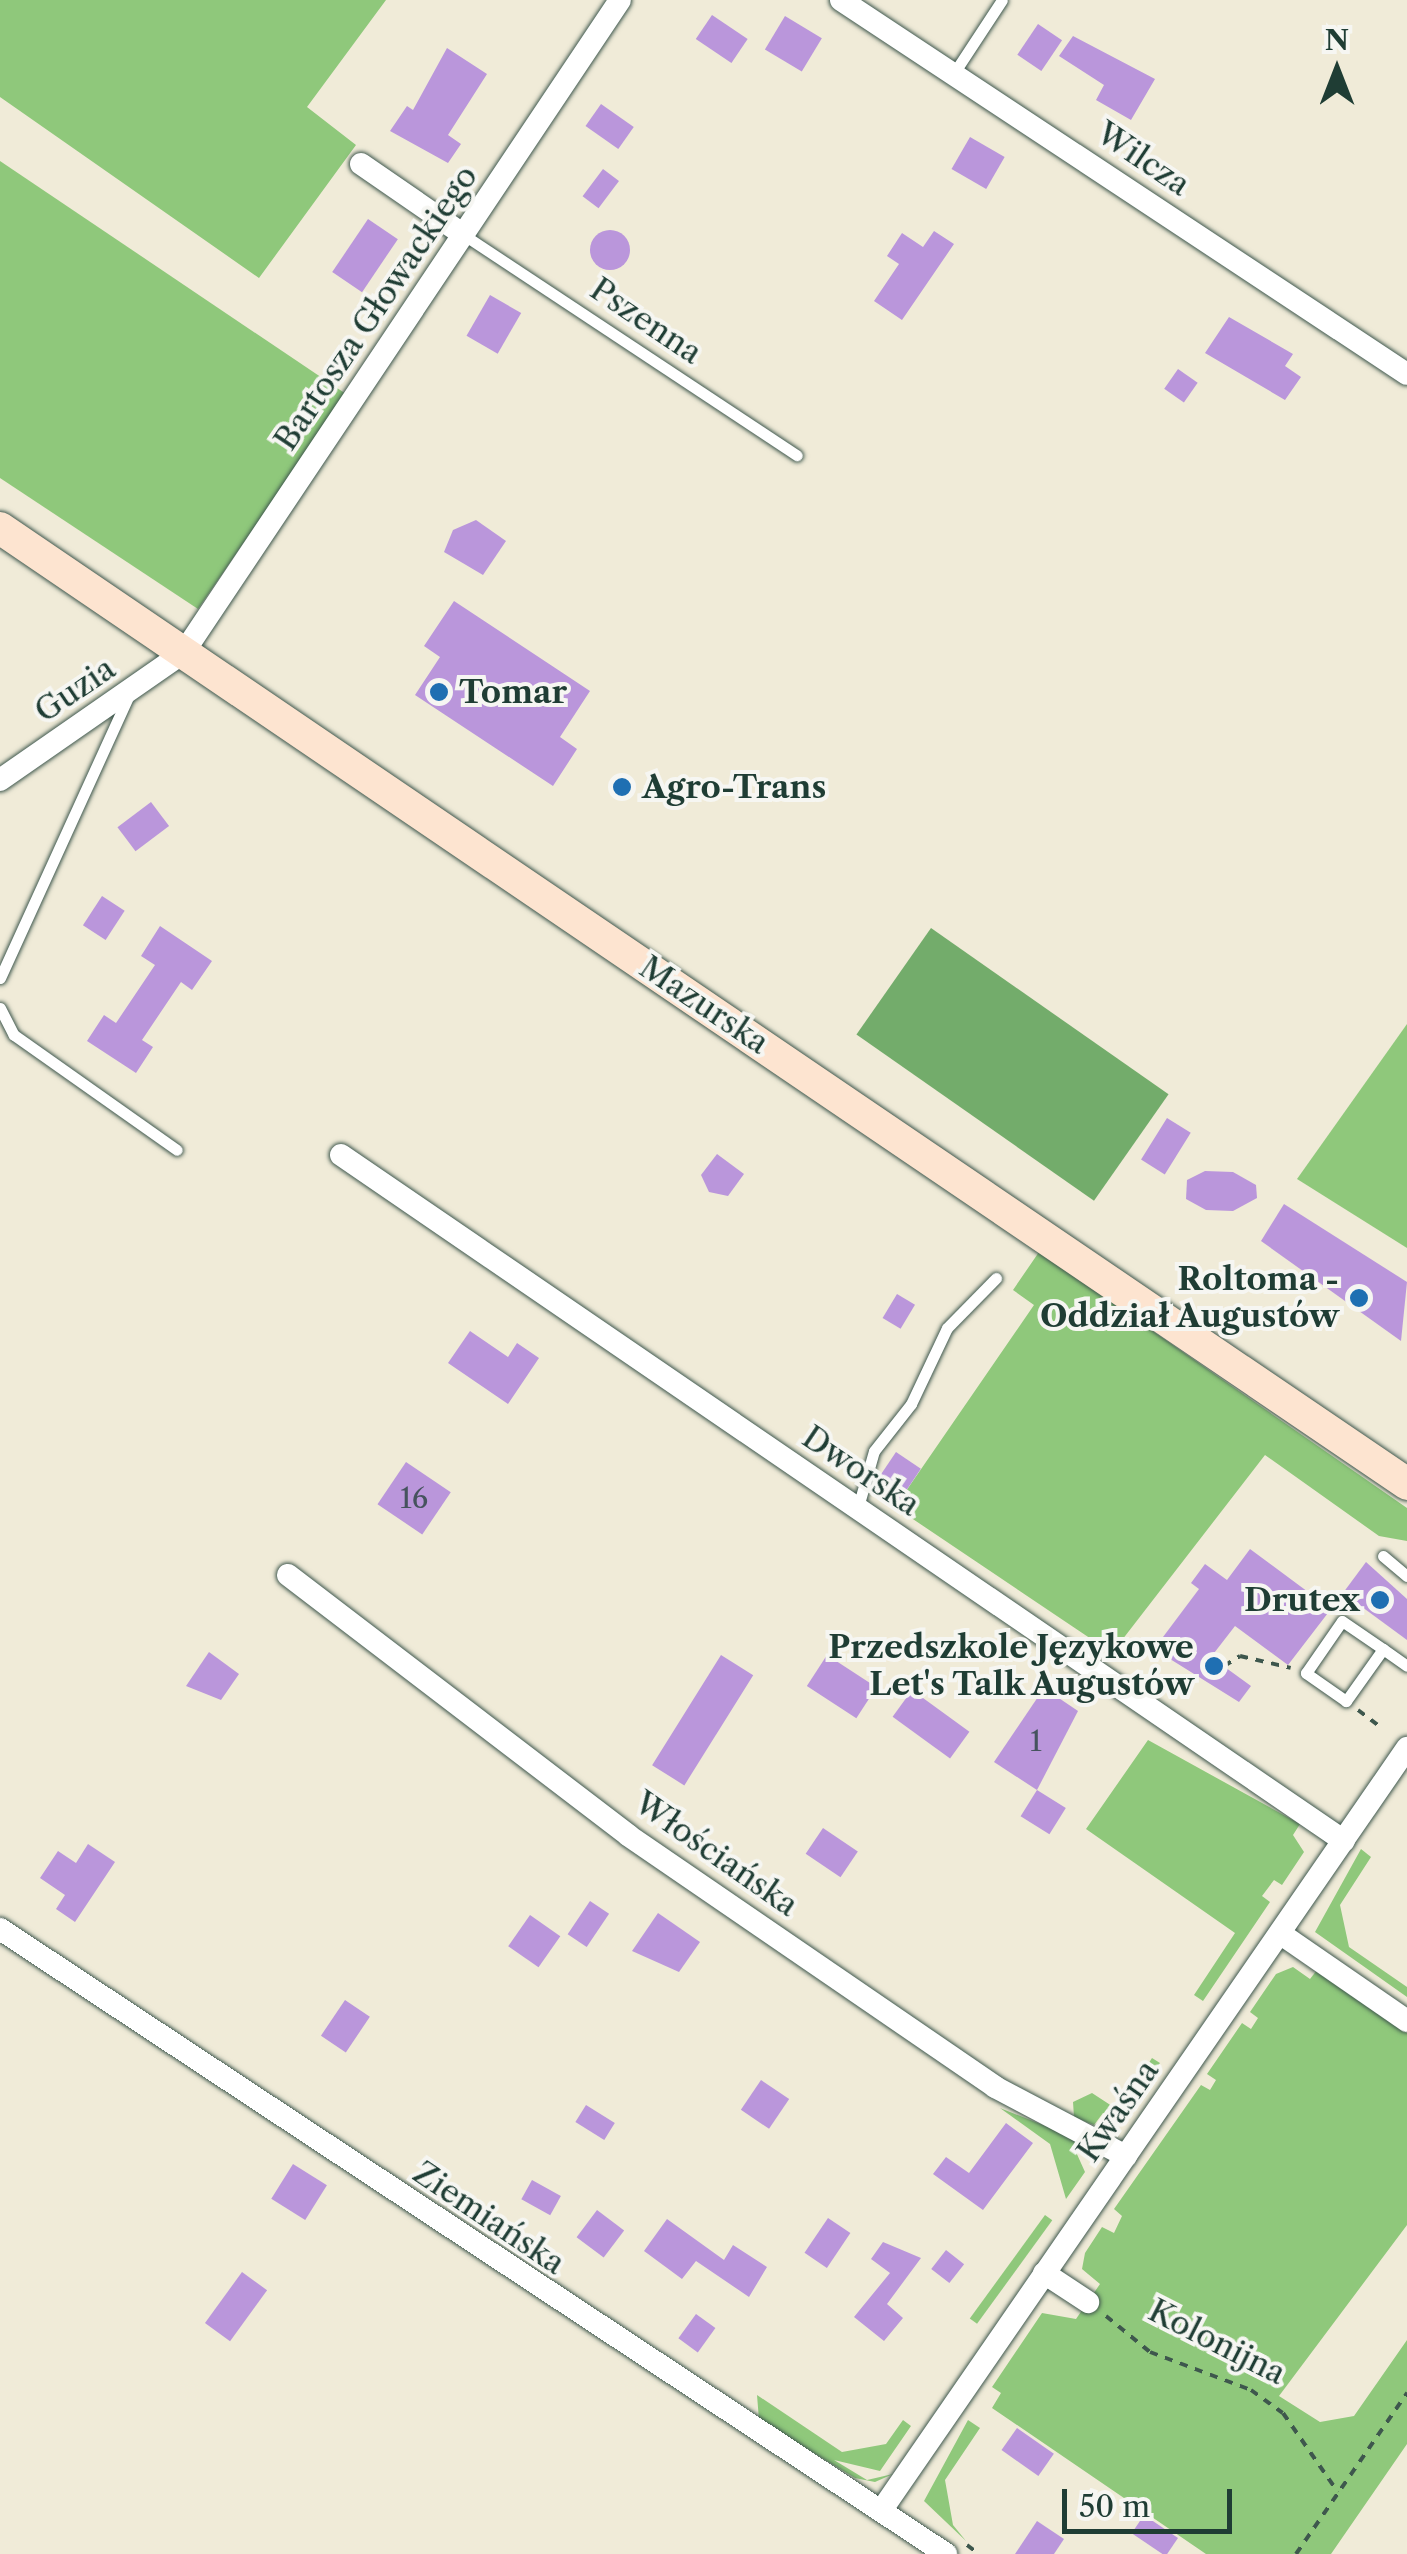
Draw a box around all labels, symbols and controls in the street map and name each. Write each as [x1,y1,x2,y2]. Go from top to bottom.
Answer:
north arrow [1287,20,1387,120]
text: N [1325,23,1349,57]
street label: Wilcza [1089,114,1197,204]
street label: Bartosza Głowackiego [266,158,486,458]
street label: Pszenna [583,270,709,372]
street label: Guzia [28,649,122,731]
place label: Tomar [459,673,567,711]
marker: Tomar [428,681,450,703]
place label: Agro-Trans [642,768,826,806]
marker: Agro-Trans [611,776,633,798]
street label: Mazurska [632,948,776,1062]
place label: Roltoma - Oddział Augustów [1039,1261,1339,1336]
marker: Roltoma - Oddział Augustów [1348,1287,1370,1309]
street label: Dworska [795,1418,927,1524]
house number: 16 [400,1481,428,1515]
place label: Drutex [1244,1581,1360,1619]
marker: Drutex [1369,1589,1391,1611]
place label: Przedszkole Językowe Let's Talk Augustów [828,1629,1194,1704]
marker: Przedszkole Językowe Let's Talk Augustów [1203,1655,1225,1677]
house number: 1 [1030,1724,1042,1758]
street label: Włościańska [627,1784,805,1924]
street label: Kwaśna [1069,2053,1167,2169]
street label: Ziemiańska [406,2153,572,2283]
street label: Kolonijna [1142,2291,1292,2393]
scale bar [1067,2469,1237,2531]
text: 50 m [1079,2488,1150,2525]

